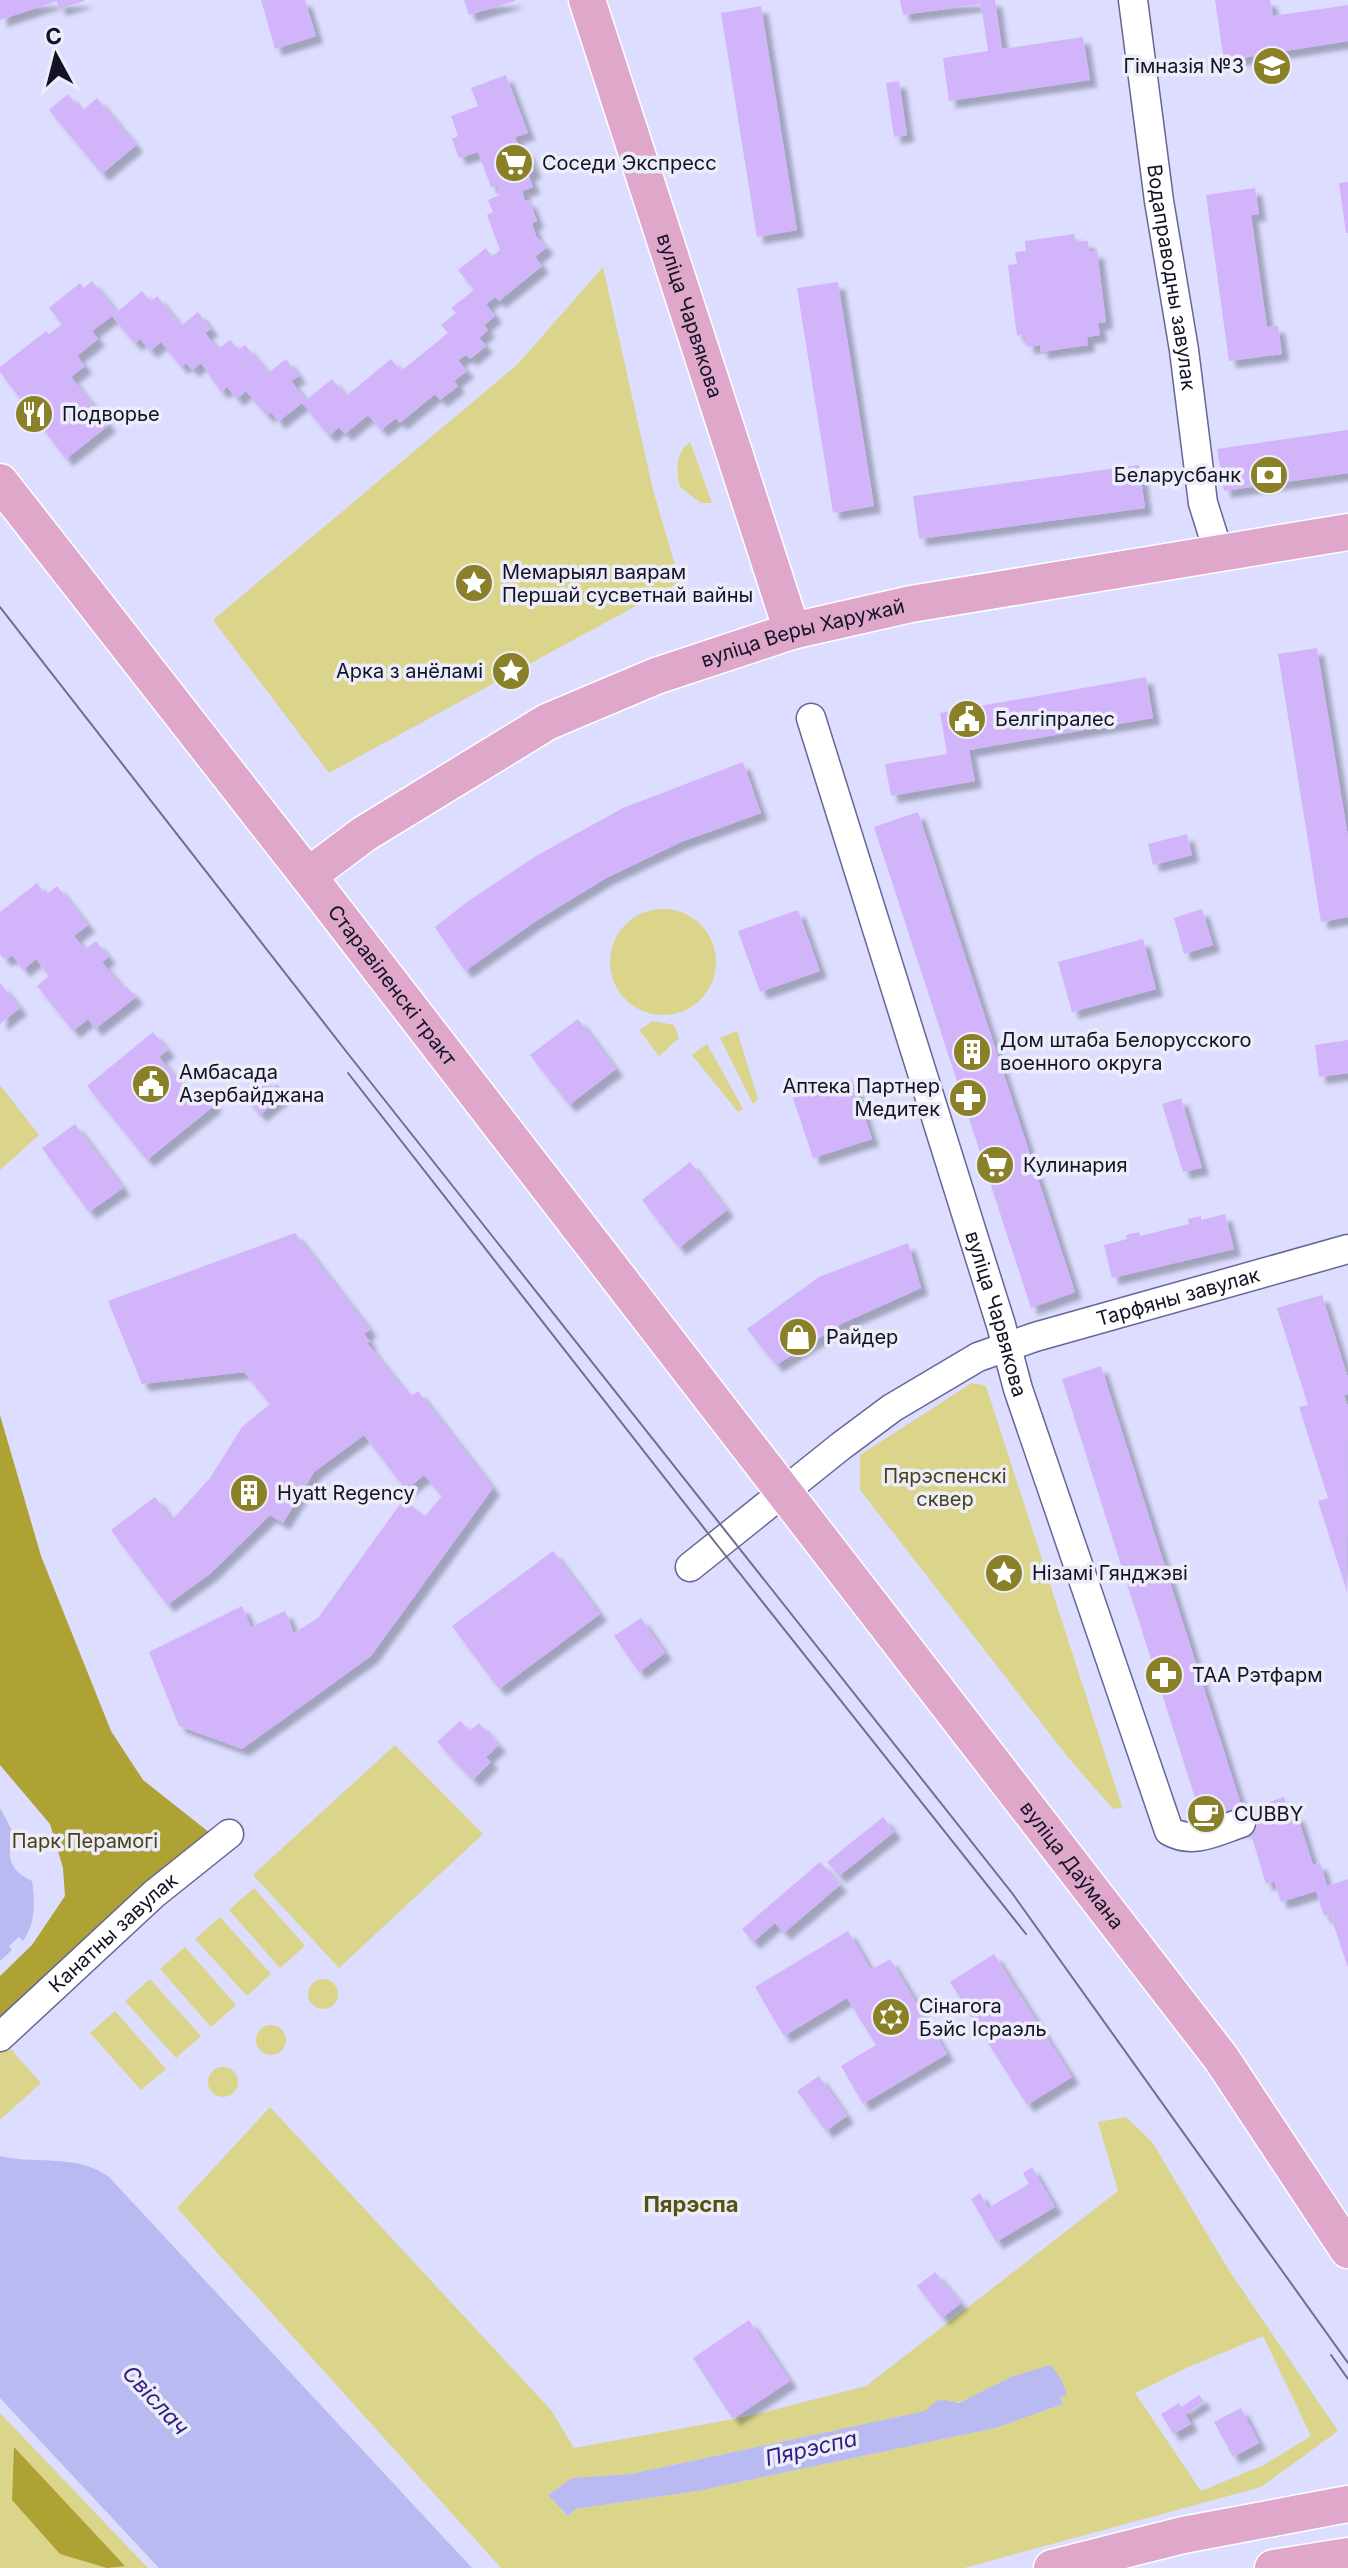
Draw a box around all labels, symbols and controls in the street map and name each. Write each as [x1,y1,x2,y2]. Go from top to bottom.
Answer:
north arrow [16,16,96,96]
text: С [44,22,63,50]
school or university icon: Гімназія №3 [1251,45,1293,87]
place label: Гімназія №3 [1123,54,1244,78]
supermarket icon: Соседи Экспресс [493,142,535,184]
place label: Соседи Экспресс [542,151,717,175]
street label: Водаправодны завулак [1142,163,1201,392]
street label: вуліца Чарвякова [652,230,728,401]
restaurant icon: Подворье [13,393,55,435]
place label: Подворье [62,402,160,426]
bank icon: Беларусбанк [1248,454,1290,496]
place label: Беларусбанк [1114,463,1241,487]
place label: Мемарыял ваярам Першай сусветнай вайны [502,560,753,607]
place icon: Мемарыял ваярам Першай сусветнай вайны [453,562,495,604]
street label: вуліца Веры Харужай [698,594,907,672]
place icon: Арка з анёламі [490,650,532,692]
place label: Арка з анёламі [336,659,483,683]
public building icon: Белгіпралес [946,698,988,740]
place label: Белгіпралес [995,707,1115,731]
street label: Старавіленскі тракт [323,900,462,1071]
place label: Дом штаба Белорусского военного округа [1000,1028,1252,1075]
building icon: Дом штаба Белорусского военного округа [951,1031,993,1073]
place label: Амбасада Азербайджана [179,1060,325,1107]
public building icon: Амбасада Азербайджана [130,1063,172,1105]
place label: Аптека Партнер Медитек [782,1074,940,1121]
pharmacy icon: Аптека Партнер Медитек [947,1077,989,1119]
supermarket icon: Кулинария [974,1144,1016,1186]
place label: Кулинария [1023,1153,1128,1177]
street label: вуліца Чарвякова [960,1228,1032,1400]
street label: Тарфяны завулак [1094,1262,1262,1331]
shop icon: Райдер [777,1316,819,1358]
place label: Райдер [826,1325,898,1349]
park label: Пярэспенскі сквер [883,1464,1007,1511]
building icon: Hyatt Regency [228,1472,270,1514]
place label: Hyatt Regency [277,1481,415,1505]
place icon: Нізамі Гянджэві [983,1552,1025,1594]
place label: Нізамі Гянджэві [1032,1561,1188,1585]
pharmacy icon: ТАА Рэтфарм [1143,1654,1185,1696]
place label: ТАА Рэтфарм [1192,1663,1323,1687]
cafe icon: CUBBY [1185,1793,1227,1835]
street label: вуліца Даўмана [1015,1796,1129,1934]
place label: CUBBY [1234,1802,1304,1826]
park label: Парк Перамогі [12,1829,158,1853]
street label: Канатны завулак [44,1868,183,1997]
place label: Сінагога Бэйс Ісраэль [919,1994,1047,2041]
synagogue icon: Сінагога Бэйс Ісраэль [870,1996,912,2038]
district label: Пярэспа [643,2191,739,2217]
water label: Свіслач [117,2360,195,2440]
water label: Пярэспа [763,2425,859,2471]

